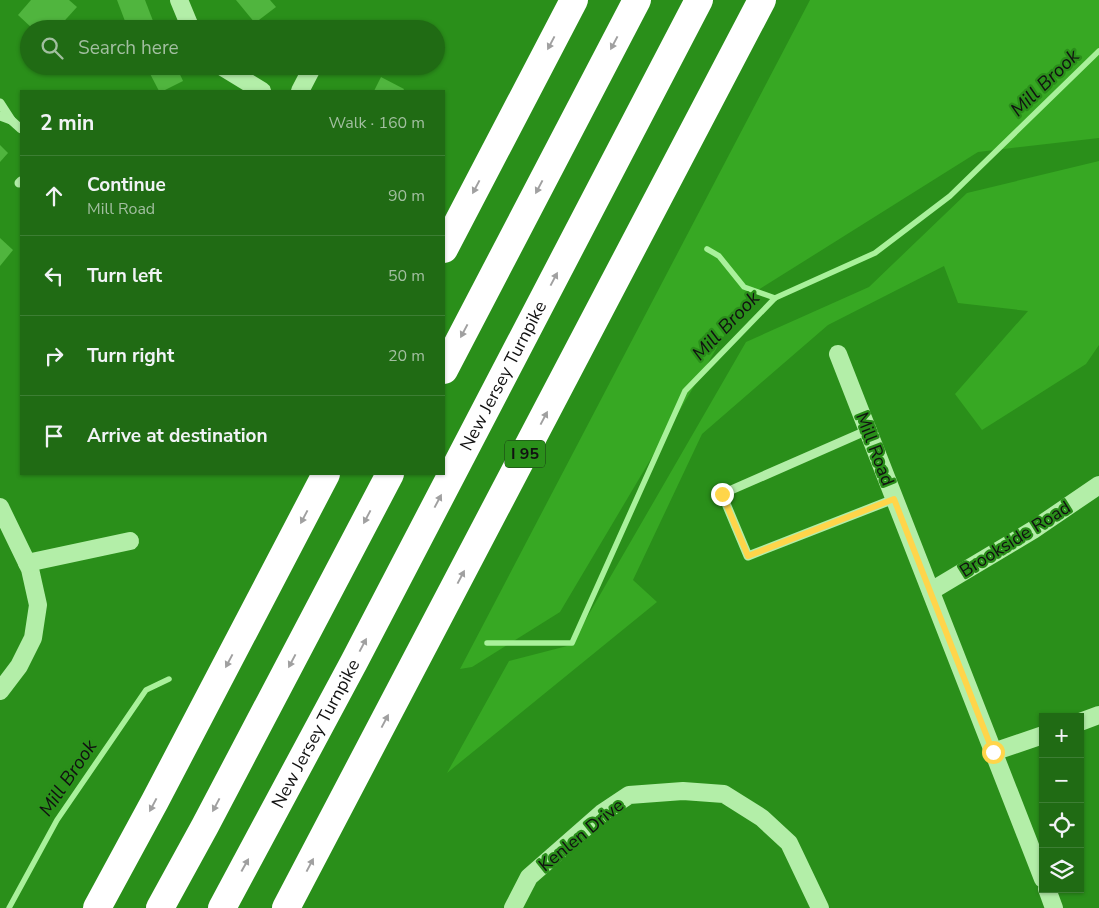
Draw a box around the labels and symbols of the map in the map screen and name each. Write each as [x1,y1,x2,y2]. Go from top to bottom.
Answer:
one-way arrow [547,36,555,50]
one-way arrow [610,36,618,50]
water label: Mill Brook [1005,43,1086,123]
one-way arrow [472,180,480,194]
one-way arrow [535,180,543,195]
one-way arrow [550,272,558,286]
water label: Mill Brook [686,285,766,366]
street label: New Jersey Turnpike [454,297,552,455]
one-way arrow [460,324,468,339]
street label: Mill Road [850,409,900,489]
one-way arrow [540,411,548,425]
road number: I 95 [505,440,545,468]
route end [711,483,734,506]
one-way arrow [434,493,442,508]
street label: Brookside Road [955,495,1075,583]
one-way arrow [300,510,308,524]
one-way arrow [363,510,371,524]
one-way arrow [456,571,465,584]
one-way arrow [359,638,367,652]
one-way arrow [225,654,233,668]
one-way arrow [288,654,296,668]
street label: New Jersey Turnpike [266,655,365,812]
one-way arrow [381,714,389,729]
water label: Mill Brook [33,734,103,821]
route start [982,741,1005,764]
street label: Kenlen Drive [533,793,629,877]
one-way arrow [212,797,220,812]
one-way arrow [149,798,157,812]
one-way arrow [241,858,249,873]
one-way arrow [306,858,314,872]

